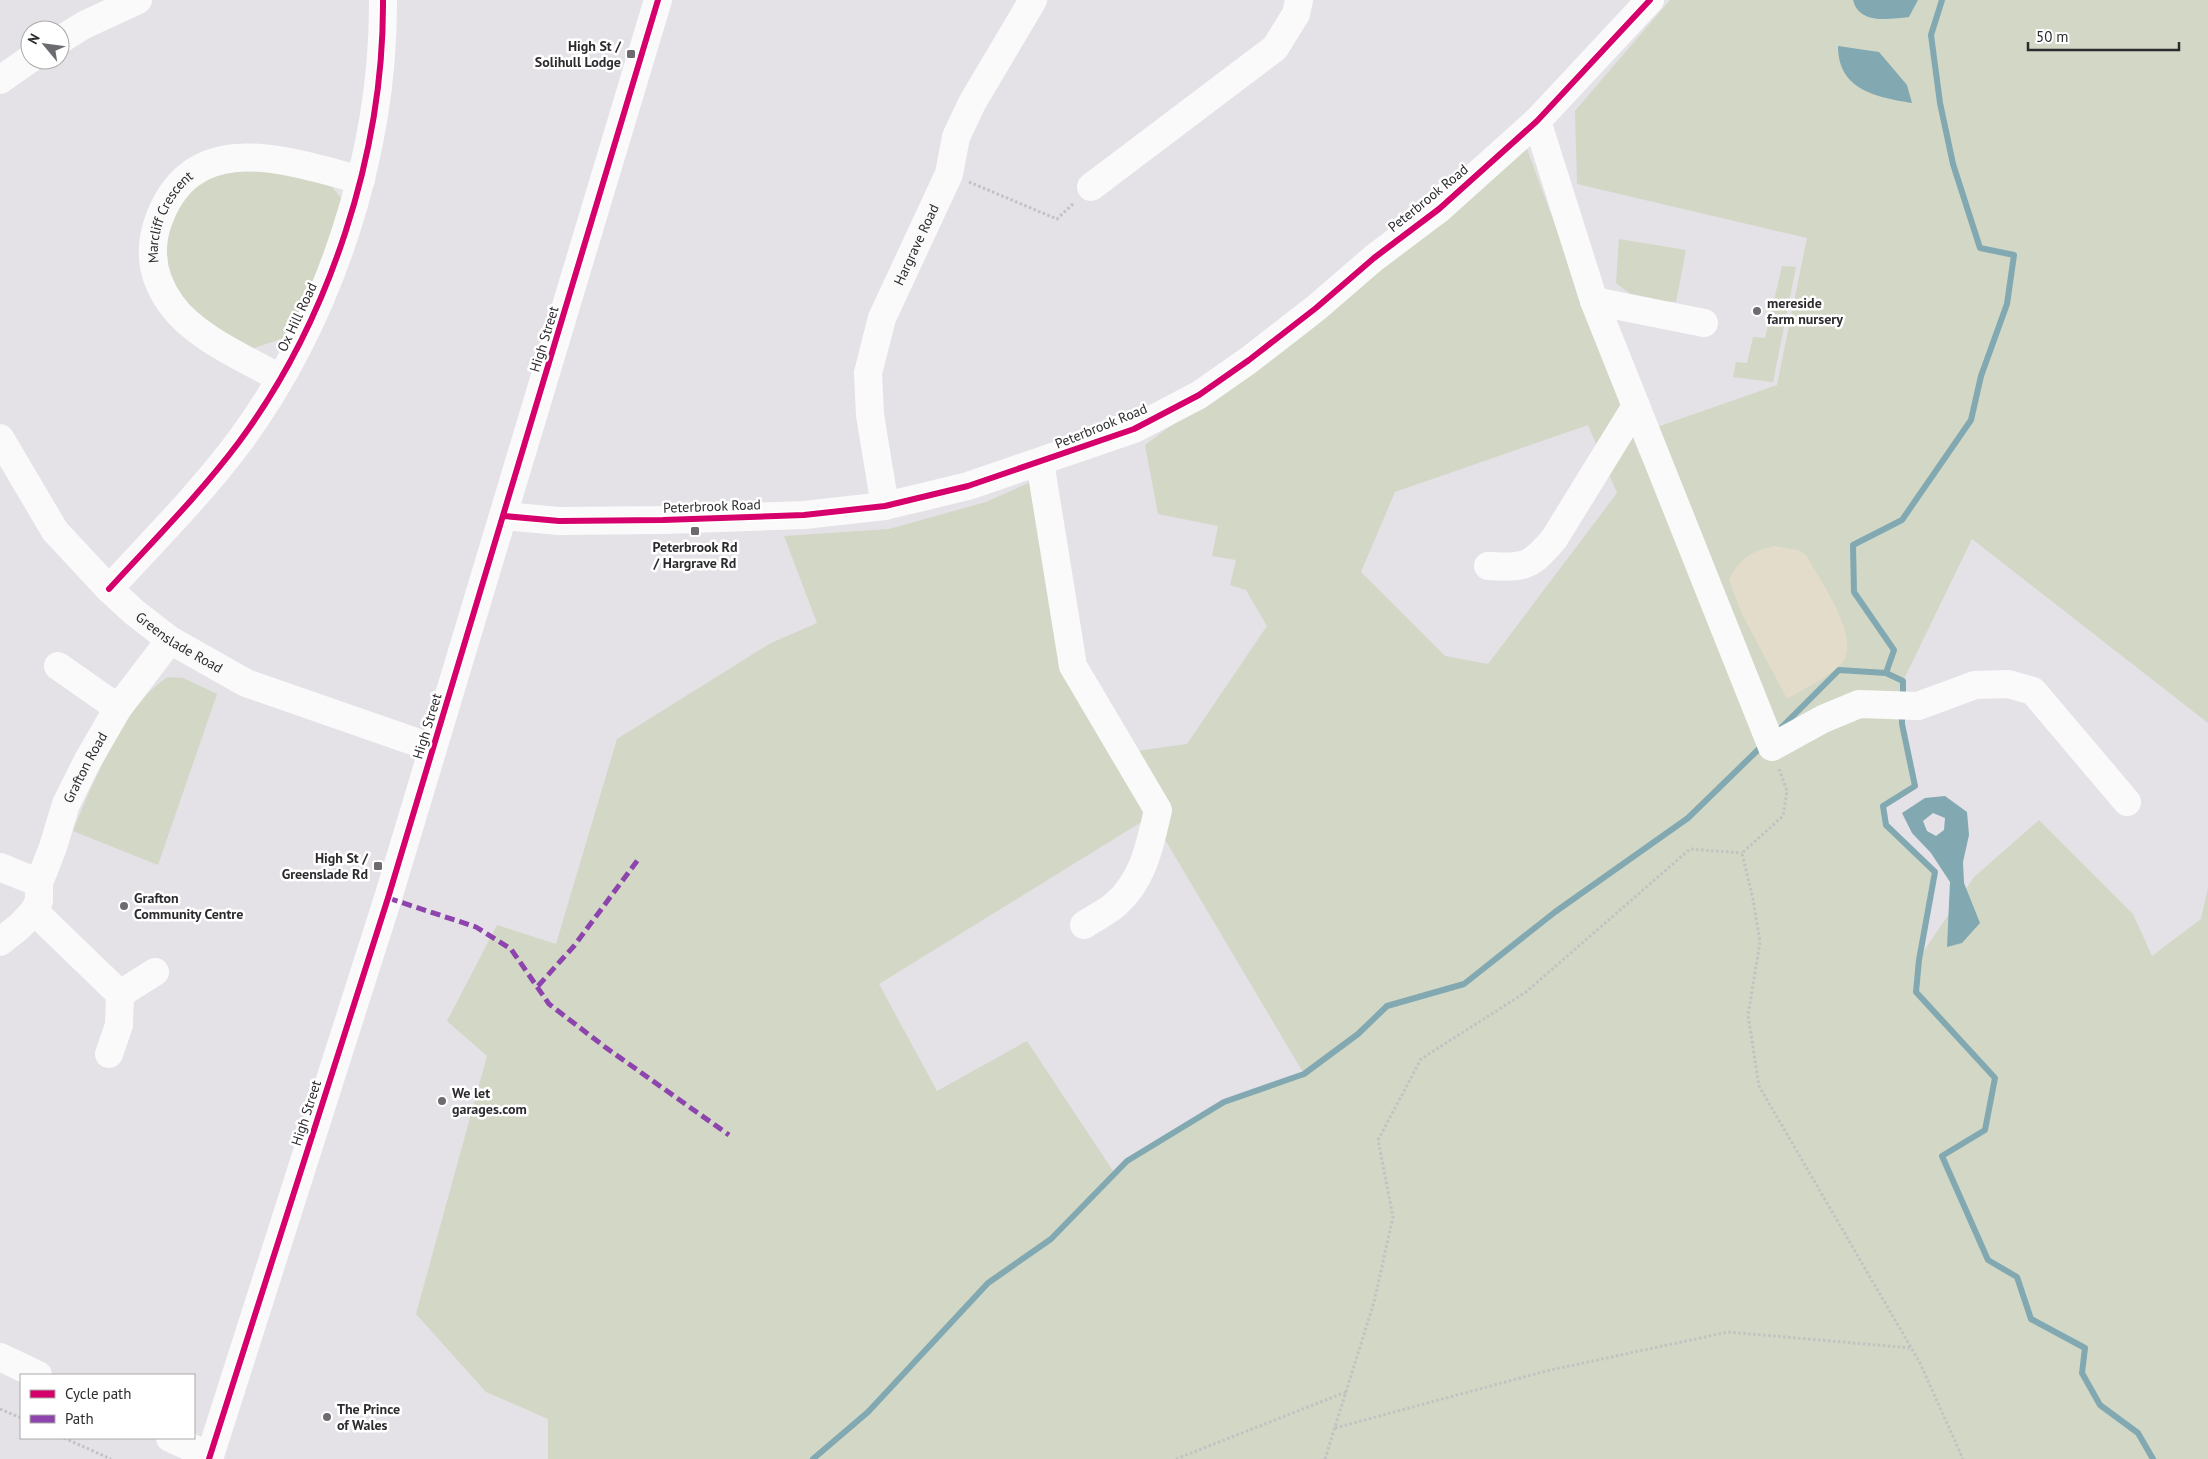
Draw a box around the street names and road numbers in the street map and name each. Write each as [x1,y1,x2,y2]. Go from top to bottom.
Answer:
street label: Peterbrook Road [1384,160,1472,236]
street label: Marcliff Crescent [144,167,197,264]
street label: Hargrave Road [890,201,943,288]
street label: Ox Hill Road [273,279,321,355]
street label: High Street [525,304,563,374]
street label: Peterbrook Road [1052,399,1150,453]
street label: Peterbrook Road [663,495,761,517]
street label: Greenslade Road [132,608,226,677]
street label: High Street [408,691,446,761]
street label: Grafton Road [59,729,111,806]
street label: High Street [287,1078,325,1148]

